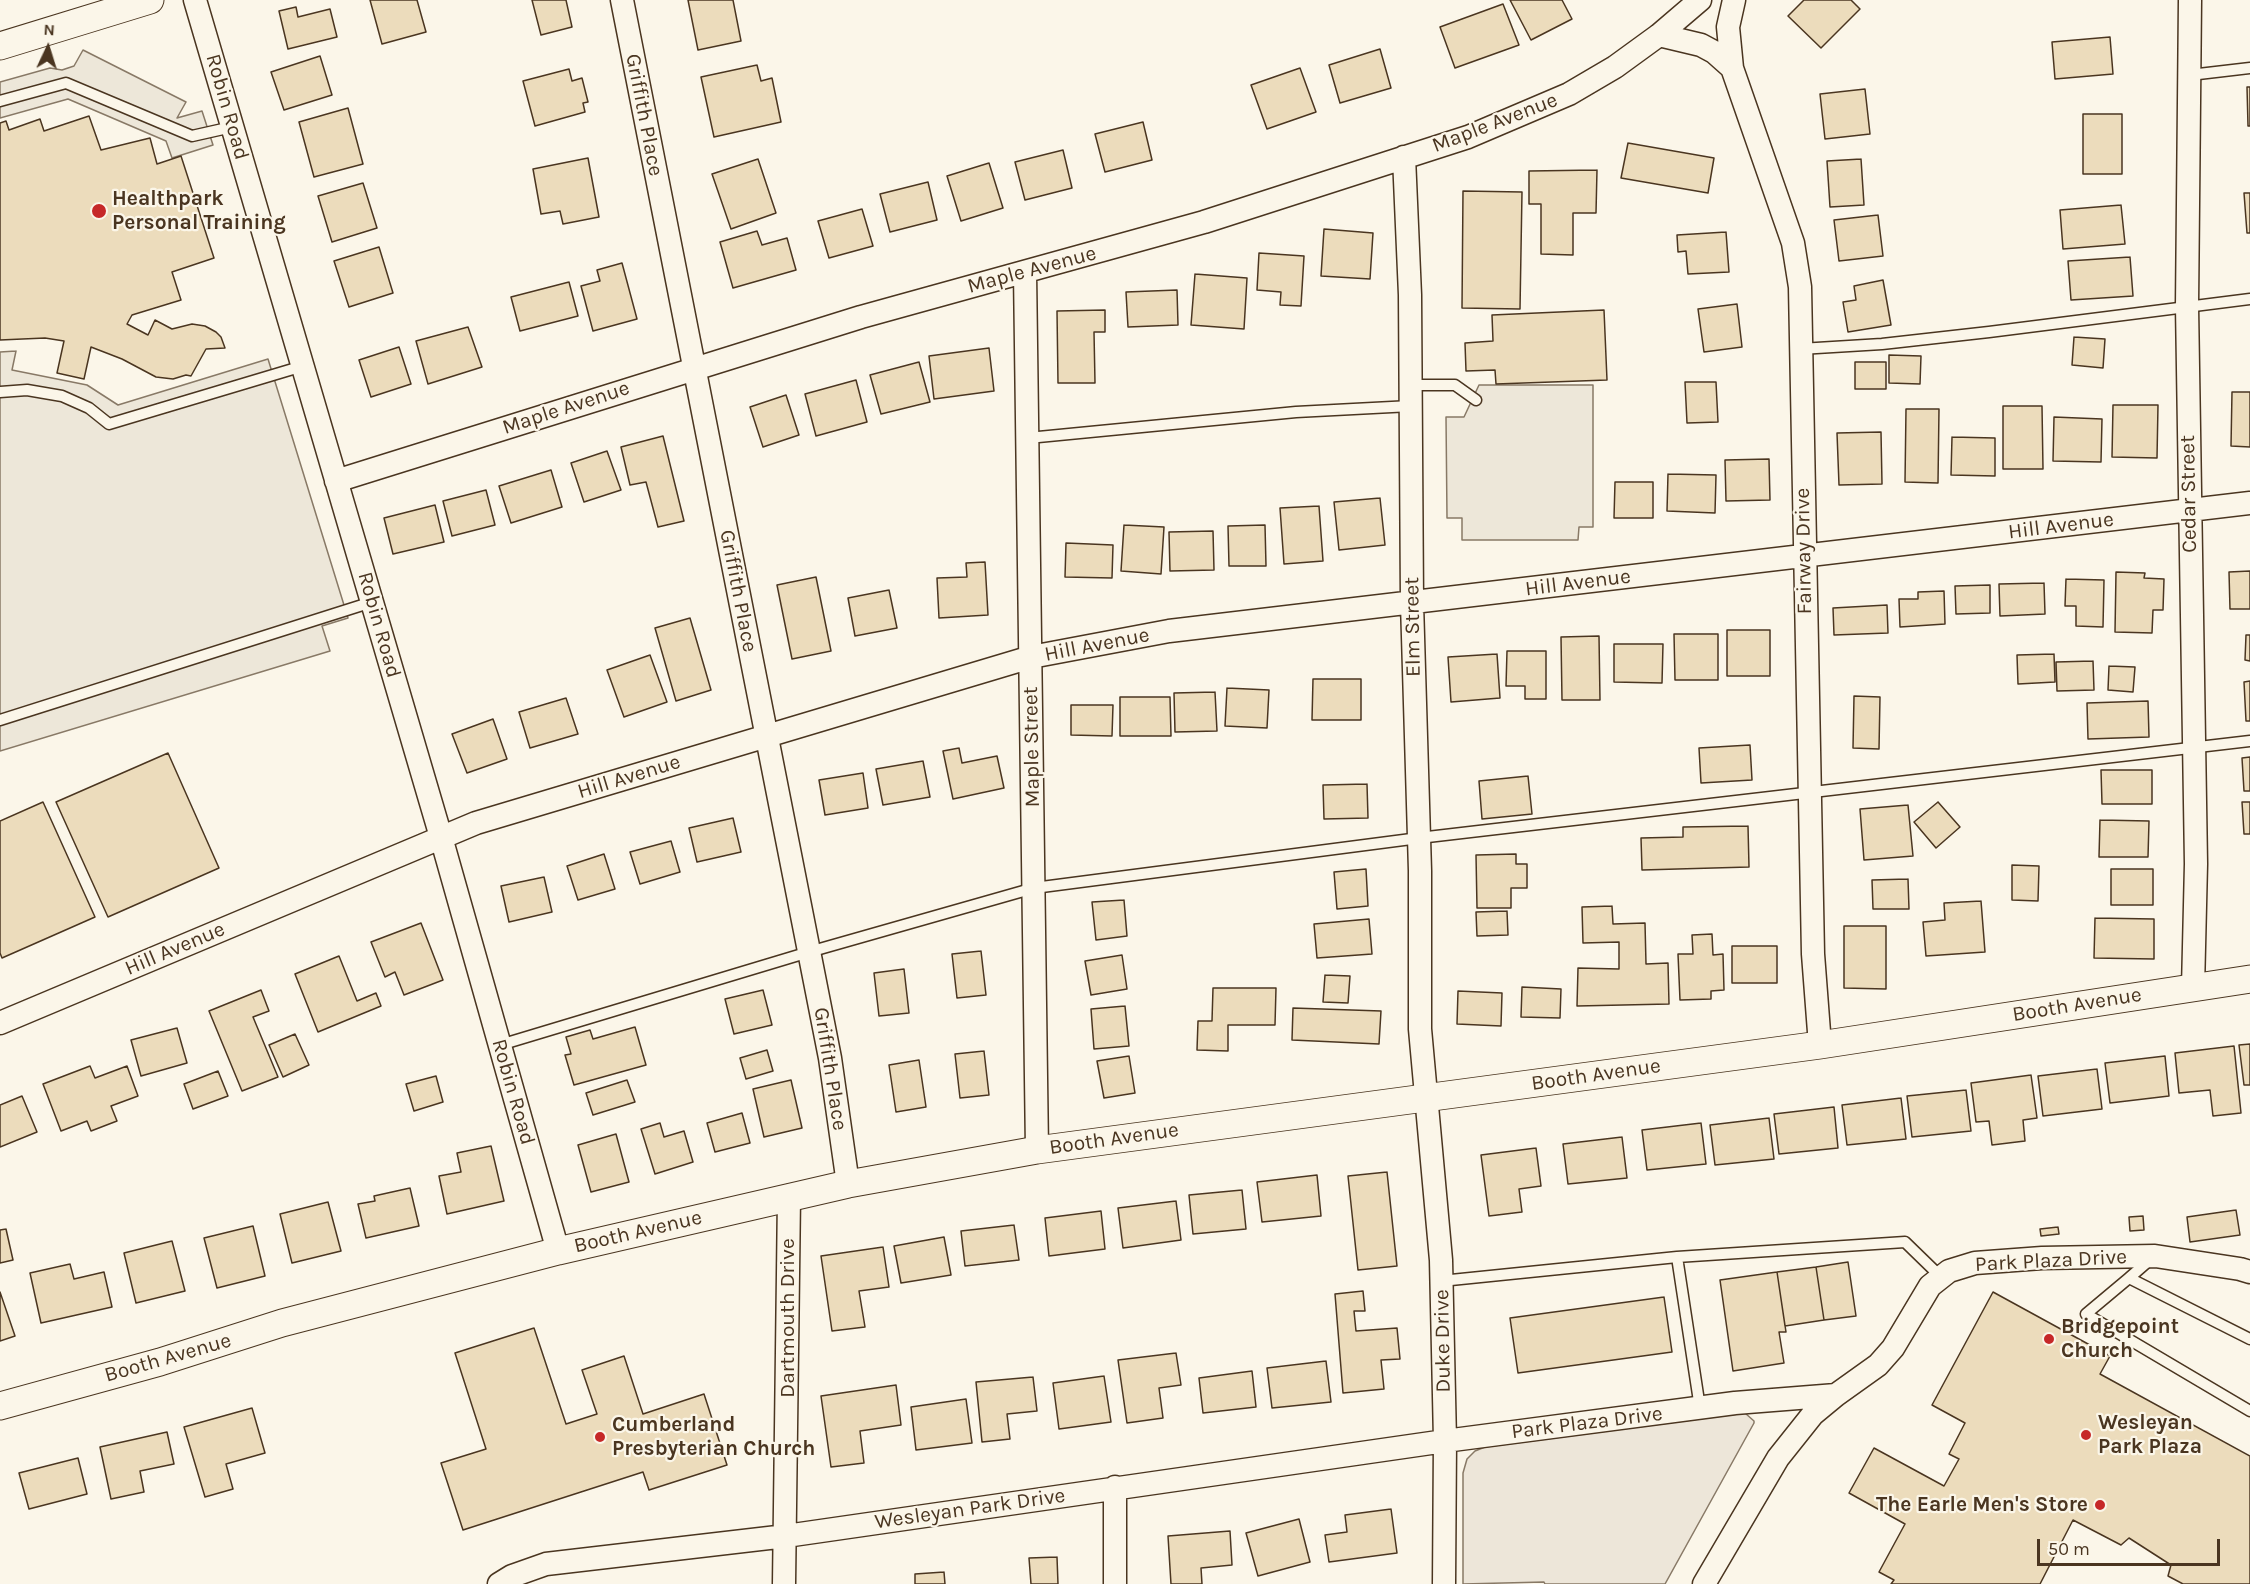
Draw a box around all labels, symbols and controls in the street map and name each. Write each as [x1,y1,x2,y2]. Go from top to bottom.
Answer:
north arrow [18,18,78,78]
text: N [43,20,56,39]
street label: Robin Road [200,51,254,163]
street label: Griffith Place [620,52,668,178]
street label: Maple Avenue [1429,88,1561,158]
place label: Healthpark Personal Training [112,186,286,236]
marker: Healthpark Personal Training [90,202,108,220]
street label: Maple Avenue [965,241,1099,299]
street label: Maple Avenue [499,376,633,440]
street label: Cedar Street [2175,435,2203,553]
street label: Fairway Drive [1790,488,1818,614]
street label: Hill Avenue [2007,507,2115,545]
street label: Griffith Place [714,528,762,654]
street label: Hill Avenue [1524,564,1632,602]
street label: Robin Road [352,569,406,681]
street label: Elm Street [1400,577,1426,677]
street label: Hill Avenue [1042,623,1152,667]
street label: Maple Street [1018,686,1046,808]
street label: Hill Avenue [575,749,683,805]
street label: Hill Avenue [121,917,229,981]
street label: Booth Avenue [2010,982,2144,1028]
street label: Griffith Place [808,1006,852,1132]
street label: Robin Road [486,1036,540,1148]
street label: Booth Avenue [1530,1053,1662,1097]
street label: Booth Avenue [1048,1117,1180,1161]
street label: Booth Avenue [572,1205,704,1259]
street label: Dartmouth Drive [775,1238,801,1398]
street label: Park Plaza Drive [1974,1244,2128,1278]
street label: Duke Drive [1430,1289,1456,1393]
place label: Bridgepoint Church [2061,1314,2179,1364]
street label: Booth Avenue [102,1328,234,1388]
marker: Bridgepoint Church [2042,1332,2056,1346]
street label: Park Plaza Drive [1510,1401,1664,1445]
place label: Wesleyan Park Plaza [2098,1410,2202,1460]
place label: Cumberland Presbyterian Church [612,1412,815,1462]
marker: Wesleyan Park Plaza [2079,1428,2093,1442]
marker: Cumberland Presbyterian Church [593,1430,607,1444]
street label: Wesleyan Park Drive [873,1483,1067,1535]
place label: The Earle Men's Store [1876,1492,2088,1518]
marker: The Earle Men's Store [2093,1498,2107,1512]
scale bar [2040,1527,2223,1565]
text: 50 m [2048,1538,2090,1560]

